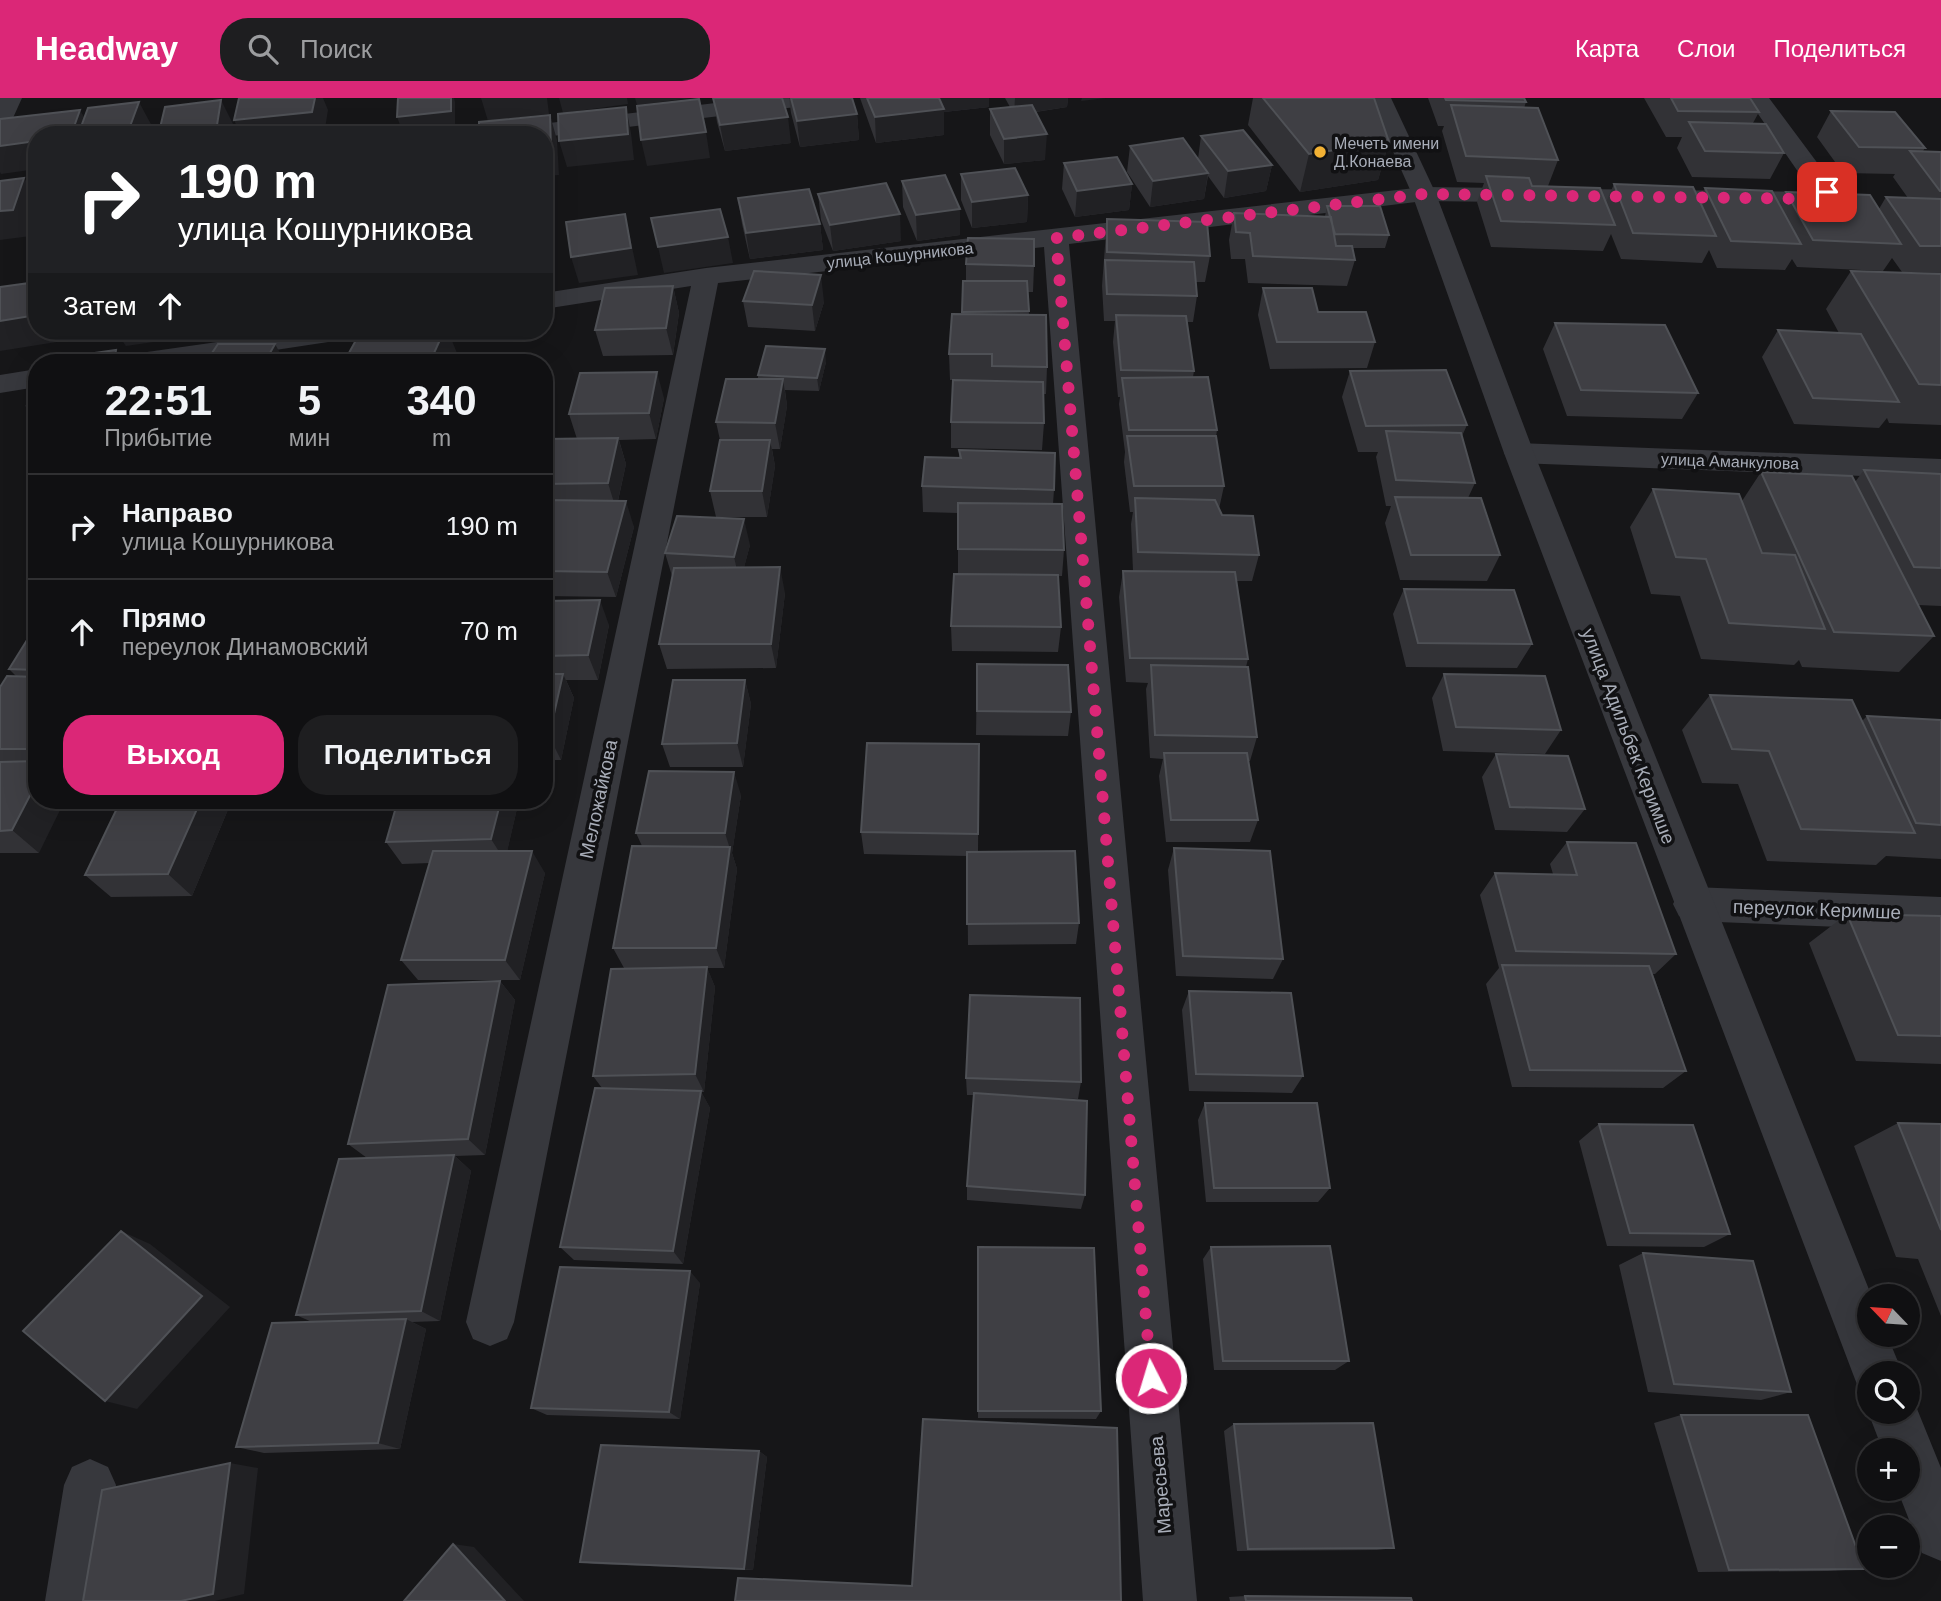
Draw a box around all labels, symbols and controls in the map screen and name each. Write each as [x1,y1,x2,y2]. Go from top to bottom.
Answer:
search box [220,18,710,81]
text: Headway [35,30,178,67]
icon: search [244,30,282,68]
text: Поиск [300,34,372,64]
text: Карта [1575,35,1639,62]
text: Слои [1677,35,1735,62]
text: Поделиться [1773,35,1906,62]
place label: Мечеть имени Д.Конаева [1334,135,1439,170]
marker: Мечеть имени Д.Конаева [1312,144,1328,160]
icon: right [63,154,154,245]
text: 190 m [178,154,317,208]
pin [1797,162,1857,222]
icon: arrive [1808,173,1846,211]
text: улица Кошурникова [178,211,473,247]
street label: улица Кошурникова [826,239,974,272]
icon: ahead [151,287,189,325]
text: Затем [63,291,137,321]
text: 22:51 [105,377,212,424]
text: 5 [298,377,321,424]
text: 340 [407,377,477,424]
text: Прибытие [104,425,212,451]
text: мин [289,425,330,451]
text: m [432,425,451,451]
street label: улица Аманкулова [1661,451,1799,472]
text: Направо [122,498,233,528]
icon: right [63,508,101,546]
text: 190 m [446,511,518,541]
text: улица Кошурникова [122,529,334,555]
text: Прямо [122,603,206,633]
icon: ahead [63,613,101,651]
text: 70 m [460,616,518,646]
street label: улица Адильбек Керимше [1578,625,1679,847]
text: переулок Динамовский [122,634,368,660]
button: Выход [63,715,284,795]
button: Поделиться [298,715,518,795]
street label: Меложайкова [576,737,621,860]
street label: переулок Керимше [1733,896,1901,923]
north arrow [1857,1284,1920,1348]
map controls [1857,1284,1920,1578]
position arrow [1114,1341,1188,1415]
button: search [1857,1361,1920,1424]
street label: Маресьева [1146,1435,1175,1535]
button: + [1857,1438,1920,1501]
button: − [1857,1515,1920,1578]

